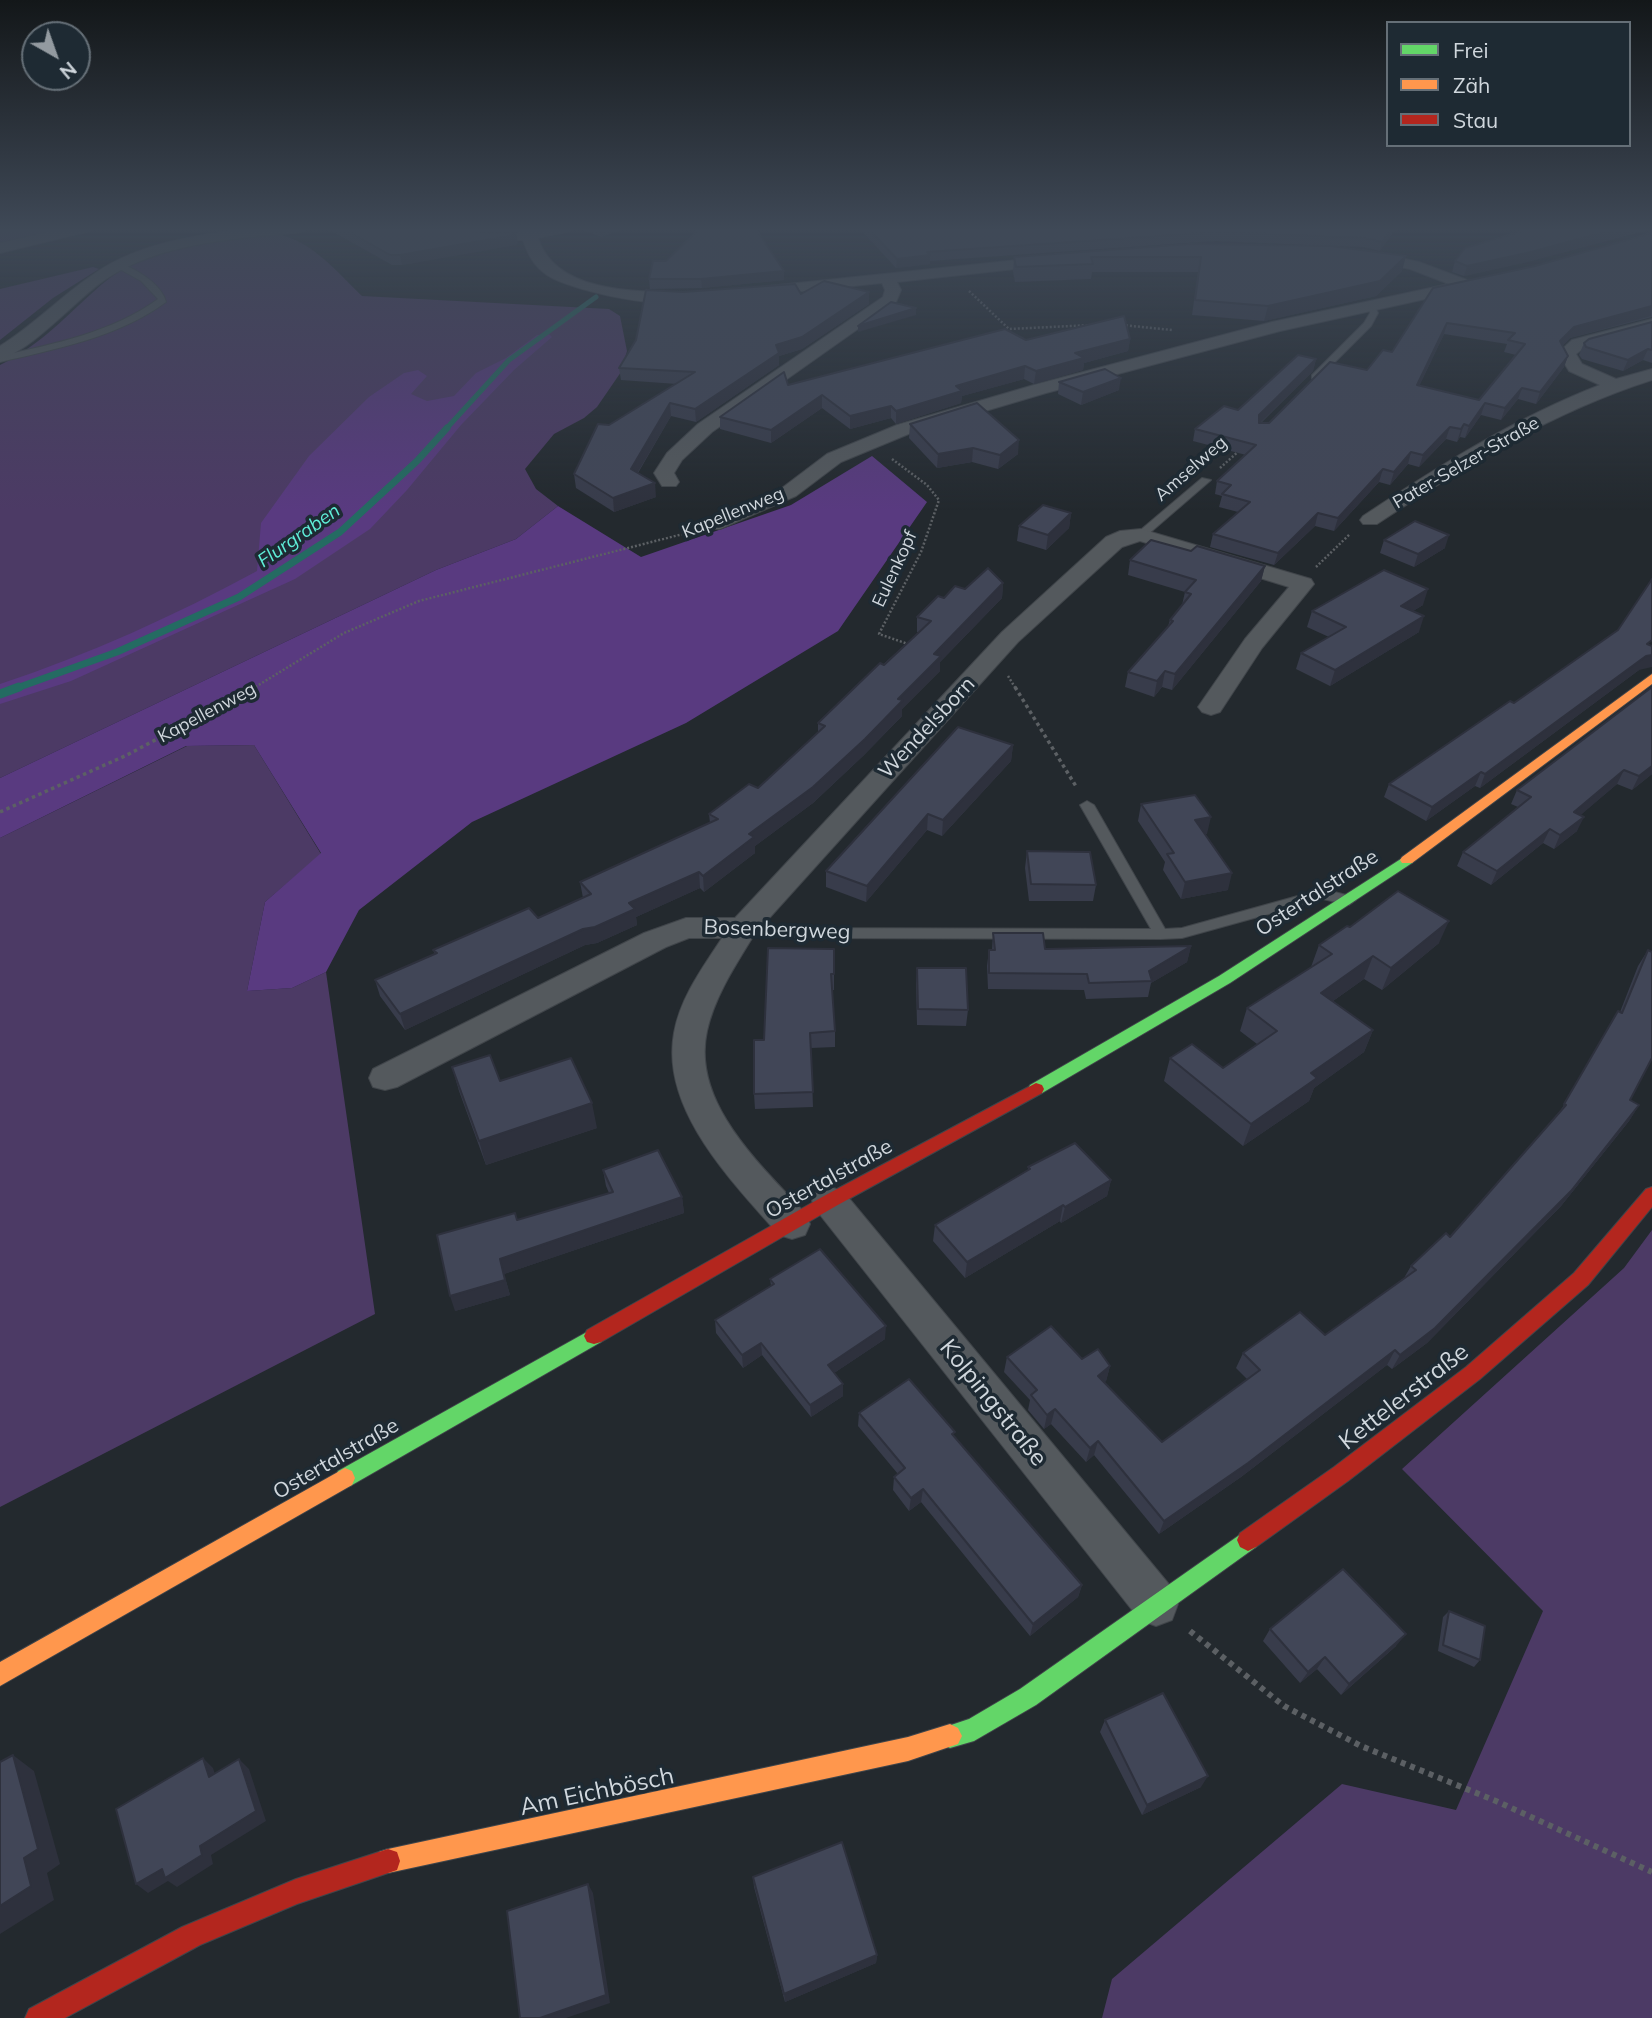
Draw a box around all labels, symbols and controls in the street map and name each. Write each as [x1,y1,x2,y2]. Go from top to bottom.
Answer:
north arrow [21,21,91,91]
legend [1386,21,1631,147]
text: Frei [1453,37,1489,63]
text: N [55,57,81,84]
text: Zäh [1453,72,1490,98]
text: Stau [1453,107,1498,133]
street label: Pater-Selzer-Straße [1389,412,1543,514]
street label: Amselweg [1151,432,1231,506]
street label: Kapellenweg [679,483,787,543]
water label: Flurgraben [253,499,345,573]
street label: Eulenkopf [868,527,922,611]
street label: Wendelsborn [874,672,980,784]
street label: Kapellenweg [154,678,260,748]
street label: Ostertalstraße [1251,844,1383,942]
street label: Bosenbergweg [703,915,851,945]
street label: Ostertalstraße [761,1134,897,1224]
street label: Kolpingstraße [933,1334,1053,1472]
street label: Kettelerstraße [1334,1338,1474,1456]
street label: Ostertalstraße [269,1413,403,1505]
street label: Am Eichbösch [517,1762,677,1822]

